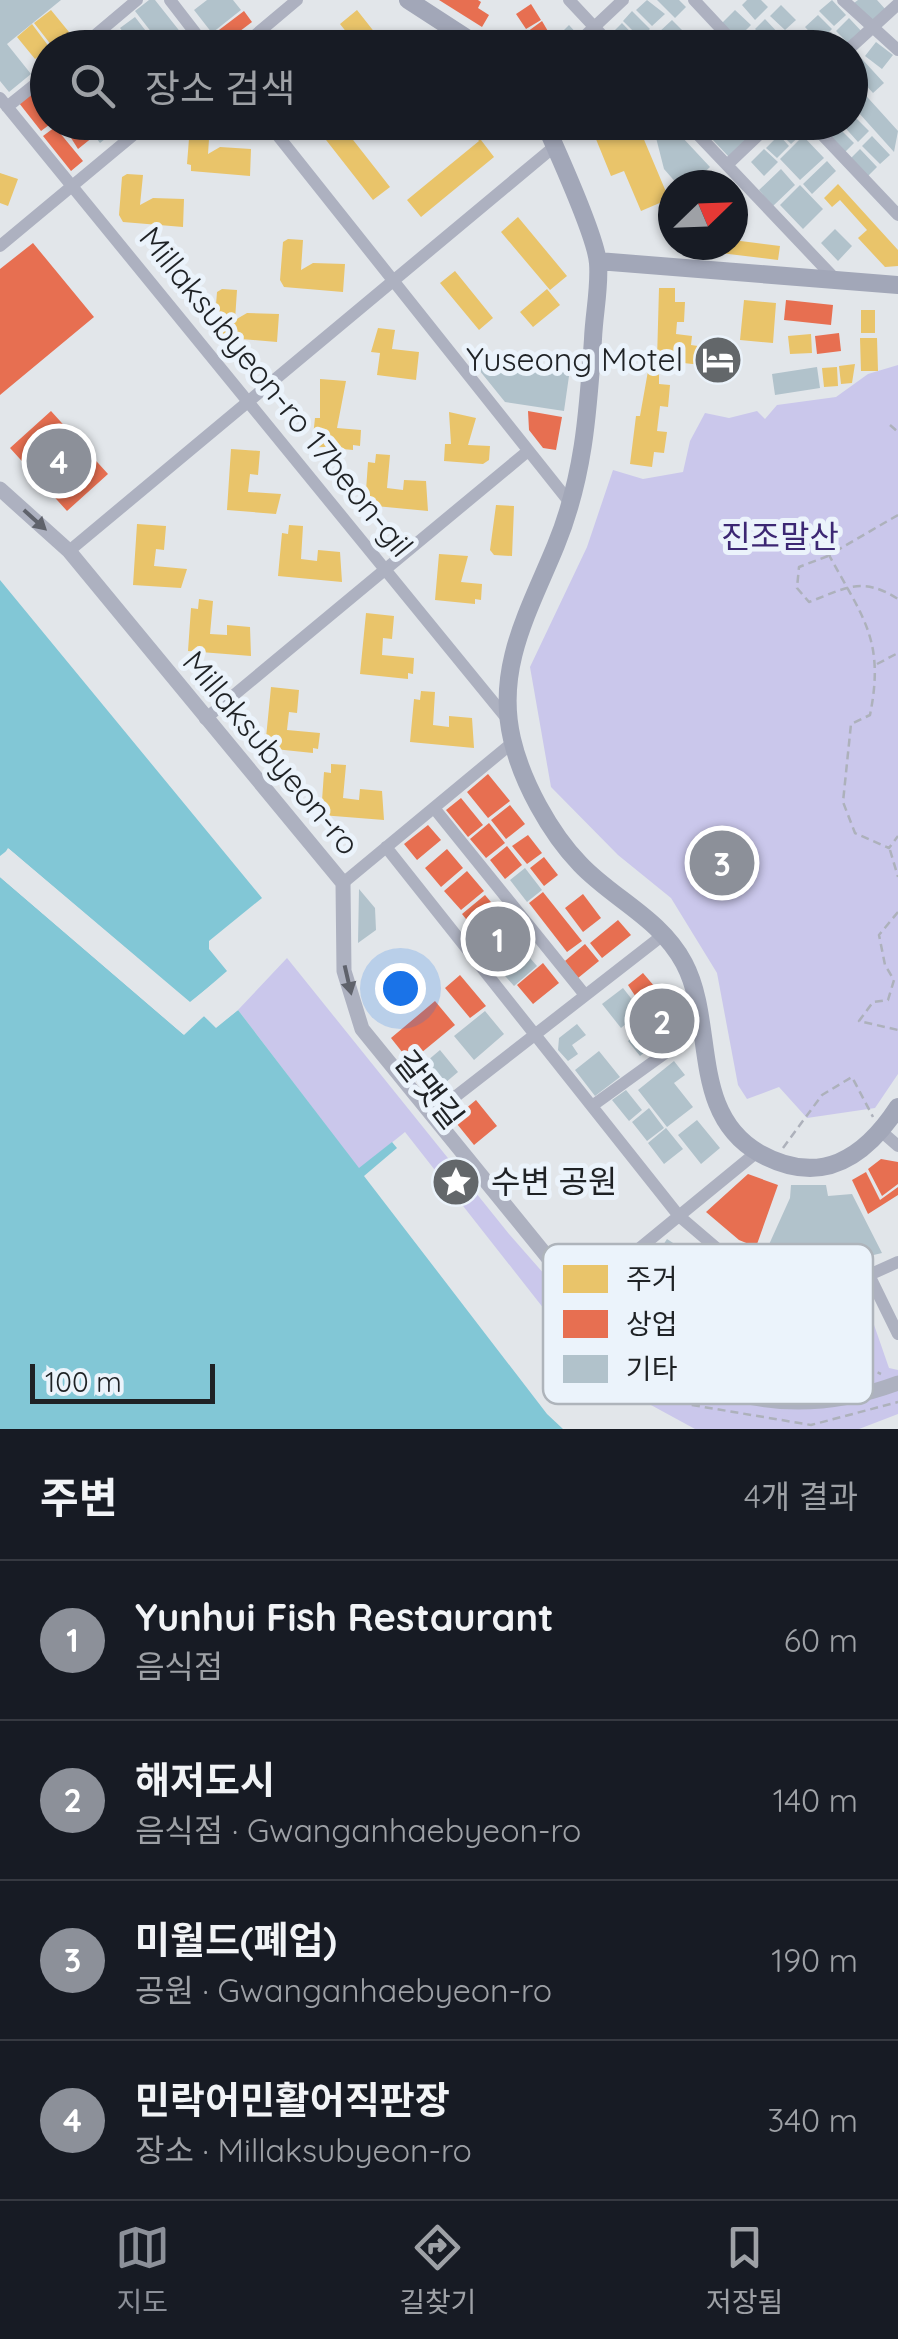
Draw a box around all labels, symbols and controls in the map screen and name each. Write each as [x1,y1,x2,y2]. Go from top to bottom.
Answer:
search box [30,30,868,140]
icon: search [65,58,120,113]
text: 장소 검색 [145,64,295,112]
north arrow [658,170,748,260]
street label: Millaksubyeon-ro 17beon-gil [131,218,422,565]
hotel icon: Yuseong Motel [692,334,744,386]
place label: Yuseong Motel [466,339,683,379]
pin: 4 [27,424,92,498]
one-way arrow [23,508,47,531]
park label: 진조말산 [721,516,839,556]
street label: Millaksubyeon-ro [175,642,369,863]
pin: 3 [690,826,754,900]
pin: 1 [466,902,530,976]
your location [375,963,426,1014]
one-way arrow [341,965,356,996]
pin: 2 [630,984,694,1058]
street label: 갈맷길 [387,1042,473,1136]
place icon: 수변 공원 [430,1156,482,1208]
place label: 수변 공원 [491,1161,618,1201]
legend [543,1244,873,1404]
text: 주거 [626,1261,678,1296]
text: 상업 [626,1306,678,1341]
text: 기타 [626,1351,678,1386]
scale bar [30,1359,215,1404]
text: 100 m [45,1364,122,1399]
text: 주변 [40,1471,117,1524]
text: 4개 결과 [744,1476,858,1516]
text: Yunhui Fish Restaurant [135,1593,554,1641]
text: 1 [66,1620,79,1660]
text: 60 m [784,1620,858,1660]
text: 음식점 [135,1646,223,1686]
text: 해저도시 [135,1756,275,1804]
text: 2 [63,1780,82,1820]
text: 140 m [773,1780,858,1820]
text: 음식점 · Gwanganhaebyeon-ro [135,1810,581,1850]
text: 미월드(폐업) [135,1916,337,1964]
text: 3 [64,1940,81,1980]
text: 190 m [771,1940,858,1980]
text: 공원 · Gwanganhaebyeon-ro [135,1970,552,2010]
text: 민락어민활어직판장 [135,2076,450,2124]
text: 4 [63,2100,82,2140]
text: 340 m [767,2100,858,2140]
text: 장소 · Millaksubyeon-ro [135,2130,472,2170]
tab: 지도 [115,2220,170,2320]
tab: 길찾기 [399,2220,476,2320]
tab: 저장됨 [706,2220,783,2320]

